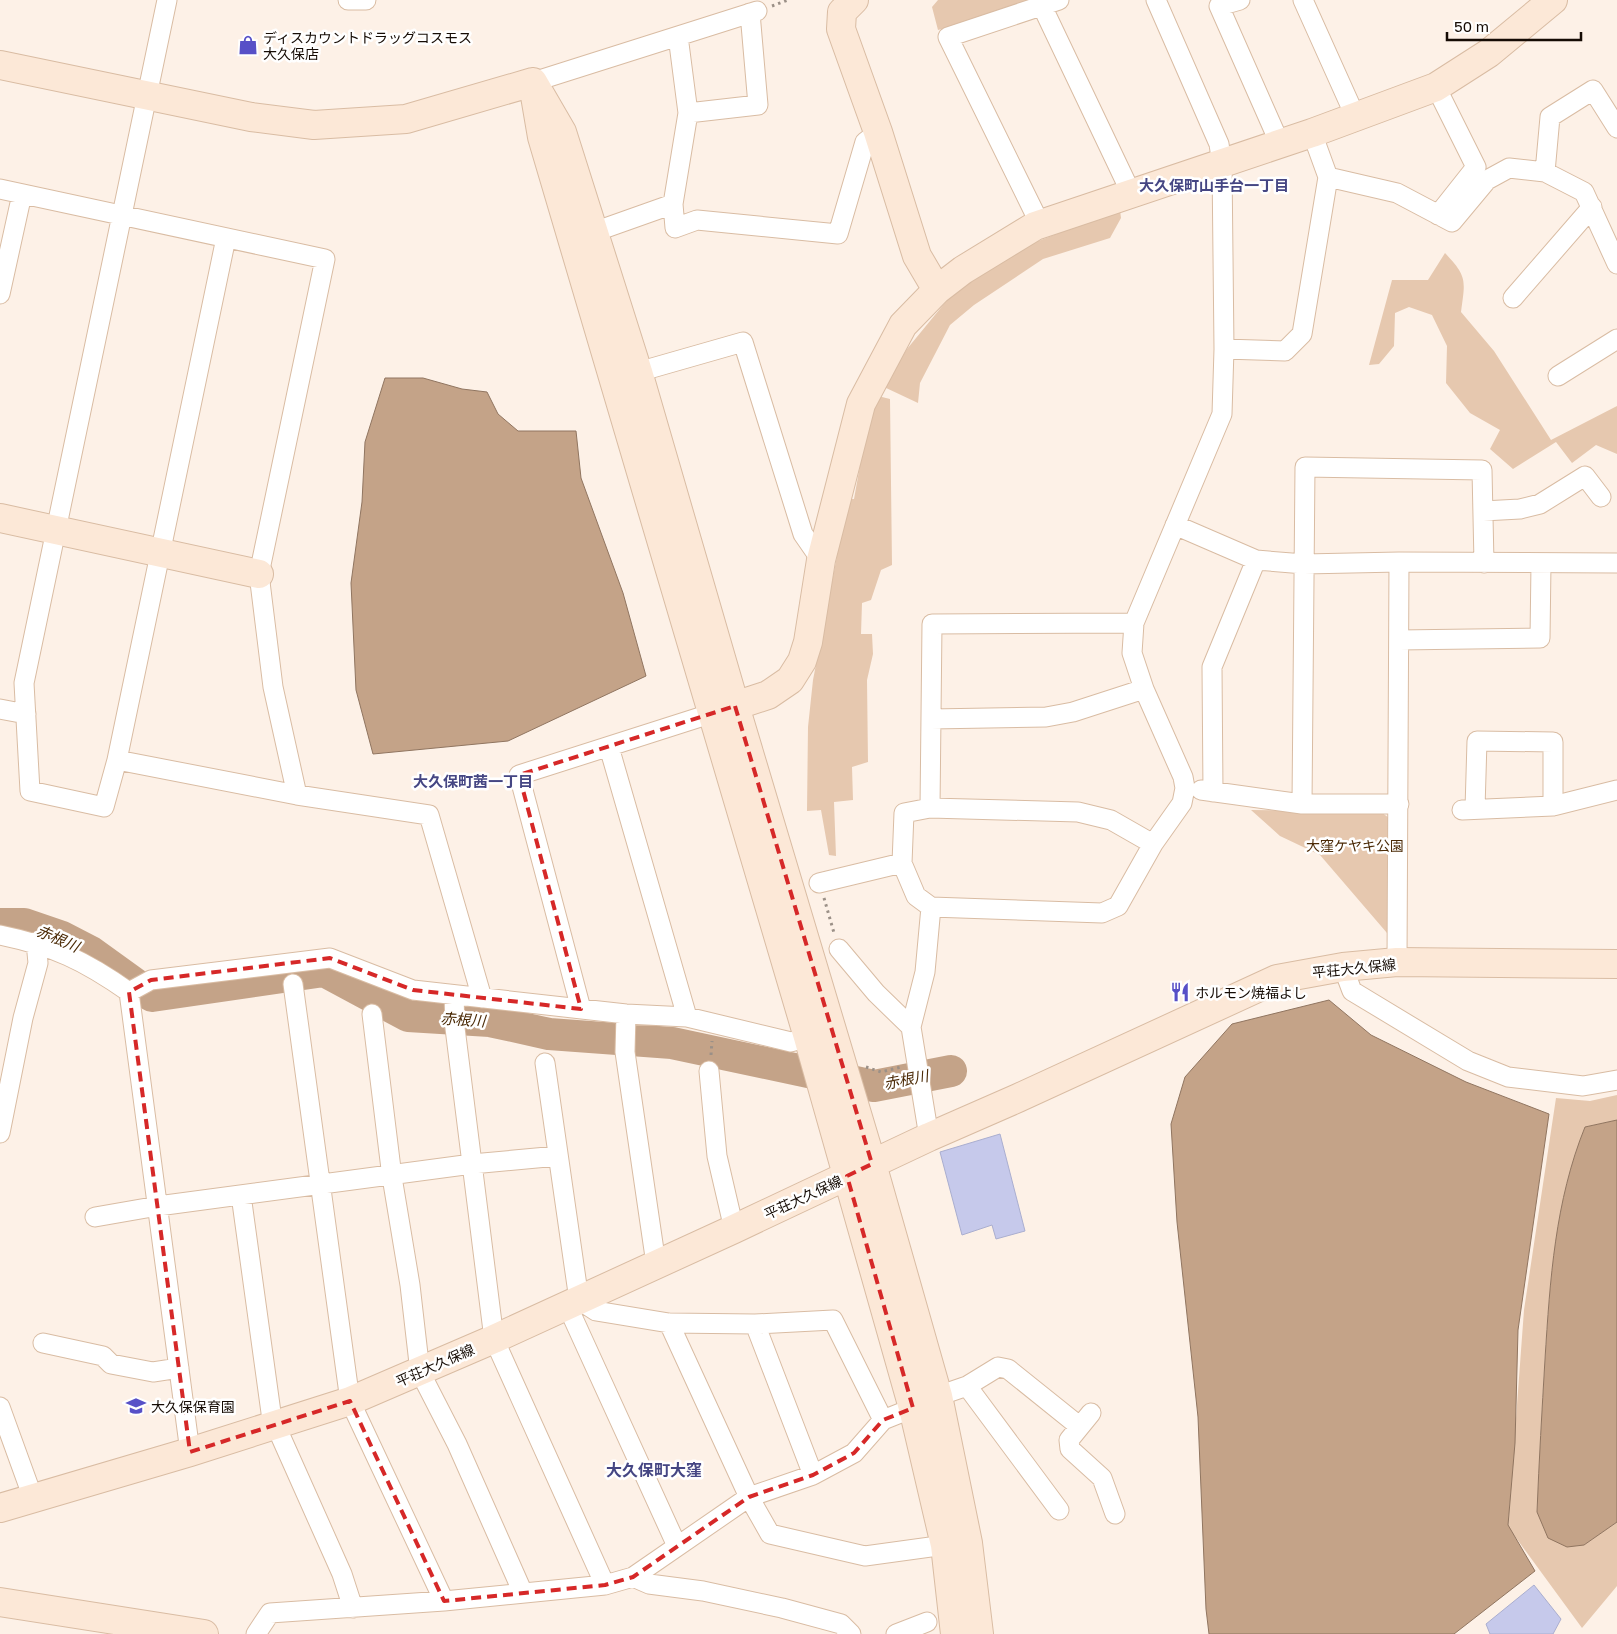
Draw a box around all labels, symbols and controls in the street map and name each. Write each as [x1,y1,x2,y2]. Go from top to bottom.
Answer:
scale bar [1447,10,1581,42]
text: 50 m [1454,17,1489,35]
place label: ディスカウントドラッグコスモス 大久保店 [263,29,472,62]
shop icon: ディスカウントドラッグコスモス 大久保店 [237,34,259,56]
district label: 大久保町山手台一丁目 [1139,176,1289,194]
district label: 大久保町茜一丁目 [413,772,533,790]
park label: 大窪ケヤキ公園 [1306,837,1404,854]
water label: 赤根川 [34,921,84,956]
street label: 平荘大久保線 [1311,955,1397,981]
restaurant icon: ホルモン焼福よし [1169,981,1191,1003]
place label: ホルモン焼福よし [1195,984,1307,1001]
water label: 赤根川 [440,1008,488,1030]
water label: 赤根川 [882,1065,932,1092]
street label: 平荘大久保線 [761,1172,845,1222]
street label: 平荘大久保線 [393,1340,477,1390]
school or university icon: 大久保保育園 [125,1395,147,1417]
place label: 大久保保育園 [151,1398,235,1415]
district label: 大久保町大窪 [606,1460,702,1480]

